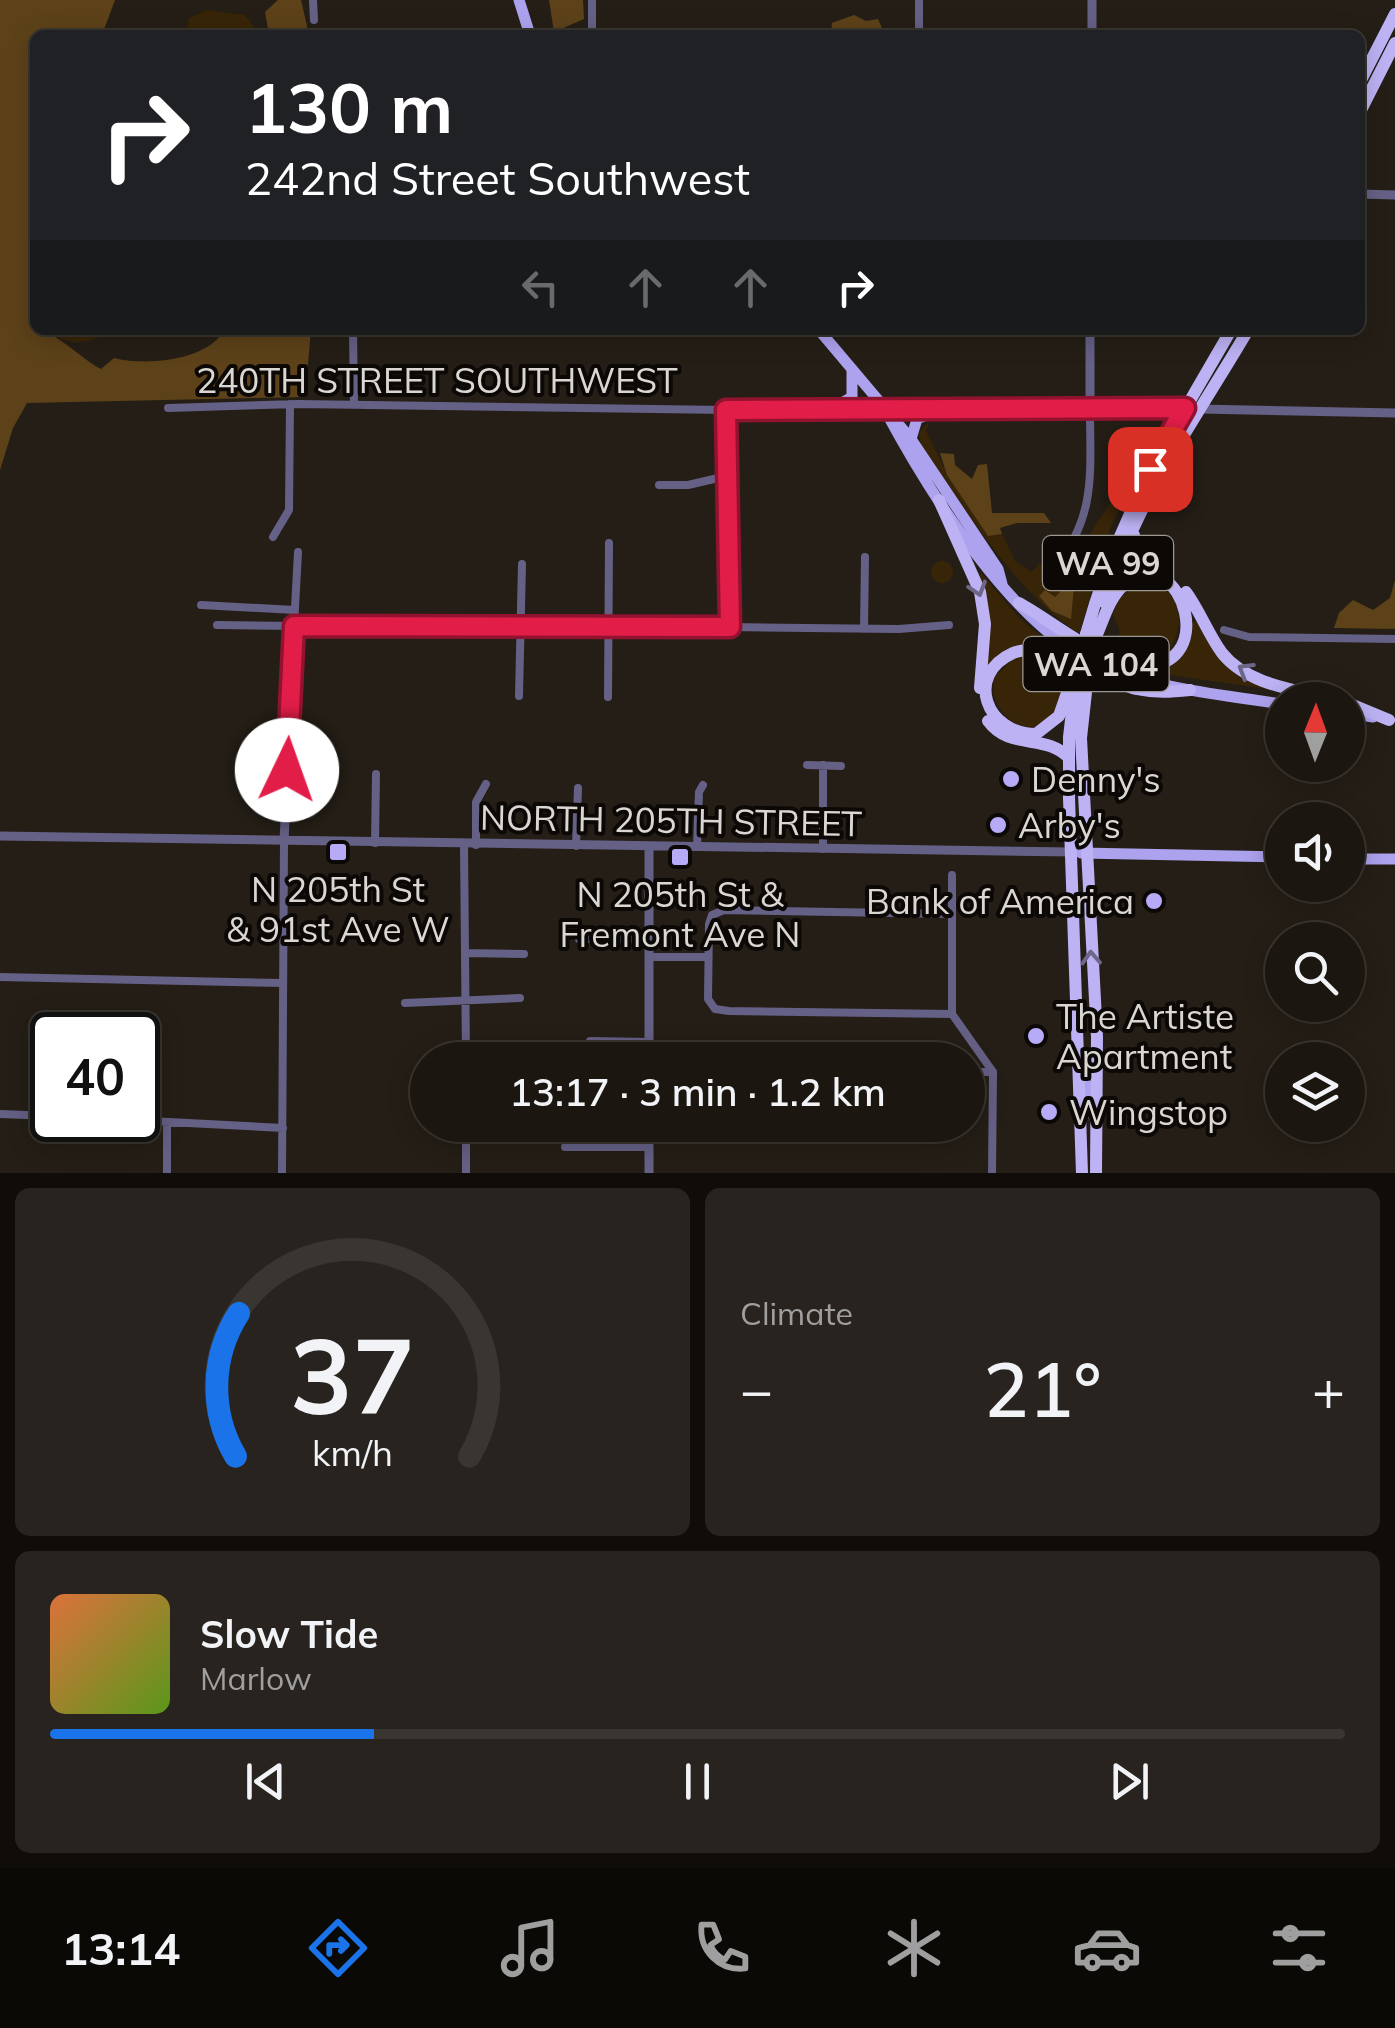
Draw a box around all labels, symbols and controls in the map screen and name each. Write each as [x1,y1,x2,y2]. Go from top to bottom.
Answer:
text: 130 m [245,63,453,151]
icon: right [80,70,210,200]
text: 242nd Street Southwest [245,150,750,206]
icon: left [513,260,568,315]
icon: ahead [618,260,673,315]
icon: ahead [723,260,778,315]
icon: right [828,260,883,315]
street label: 240TH STREET SOUTHWEST [196,358,678,402]
pin [1108,427,1193,512]
icon: arrive [1123,442,1178,497]
road number: WA 99 [1043,536,1173,590]
one-way arrow [966,580,987,597]
road number: WA 104 [1024,637,1168,691]
one-way arrow [1238,663,1256,682]
north arrow [1265,682,1365,782]
map controls [1265,682,1365,1142]
position arrow [235,718,339,822]
place label: Denny's [1031,757,1161,801]
marker: Denny's [1000,768,1022,790]
street label: NORTH 205TH STREET [479,795,863,845]
button: sound [1265,802,1365,902]
place label: Arby's [1018,803,1121,847]
marker: Arby's [987,814,1009,836]
marker: N 205th St & 91st Ave W [327,841,349,863]
marker: N 205th St & Fremont Ave N [669,846,691,868]
place label: N 205th St & 91st Ave W [226,867,450,951]
place label: N 205th St & Fremont Ave N [560,872,800,956]
place label: Bank of America [866,879,1134,923]
marker: Bank of America [1143,890,1165,912]
button: search [1265,922,1365,1022]
one-way arrow [1081,949,1102,965]
place label: The Artiste Apartment [1056,994,1234,1078]
speed limit sign: 40 [30,1012,160,1142]
marker: The Artiste Apartment [1025,1025,1047,1047]
button: layers [1265,1042,1365,1142]
text: 13:17 · 3 min · 1.2 km [509,1068,886,1116]
place label: Wingstop [1069,1090,1228,1134]
marker: Wingstop [1038,1101,1060,1123]
text: Climate [740,1293,853,1333]
text: 37 [290,1309,415,1440]
text: 21° [983,1342,1102,1436]
text: − [740,1355,773,1424]
text: + [1312,1355,1345,1424]
text: km/h [312,1430,393,1475]
text: Slow Tide [200,1610,378,1658]
text: Marlow [200,1658,312,1698]
icon: previous [238,1754,293,1809]
icon: pause [670,1754,725,1809]
icon: next [1102,1754,1157,1809]
icon: directions [303,1913,373,1983]
icon: music [495,1913,565,1983]
icon: phone [687,1913,757,1983]
icon: climate [879,1913,949,1983]
icon: car [1072,1913,1142,1983]
icon: filters [1264,1913,1334,1983]
text: 13:14 [61,1920,180,1976]

